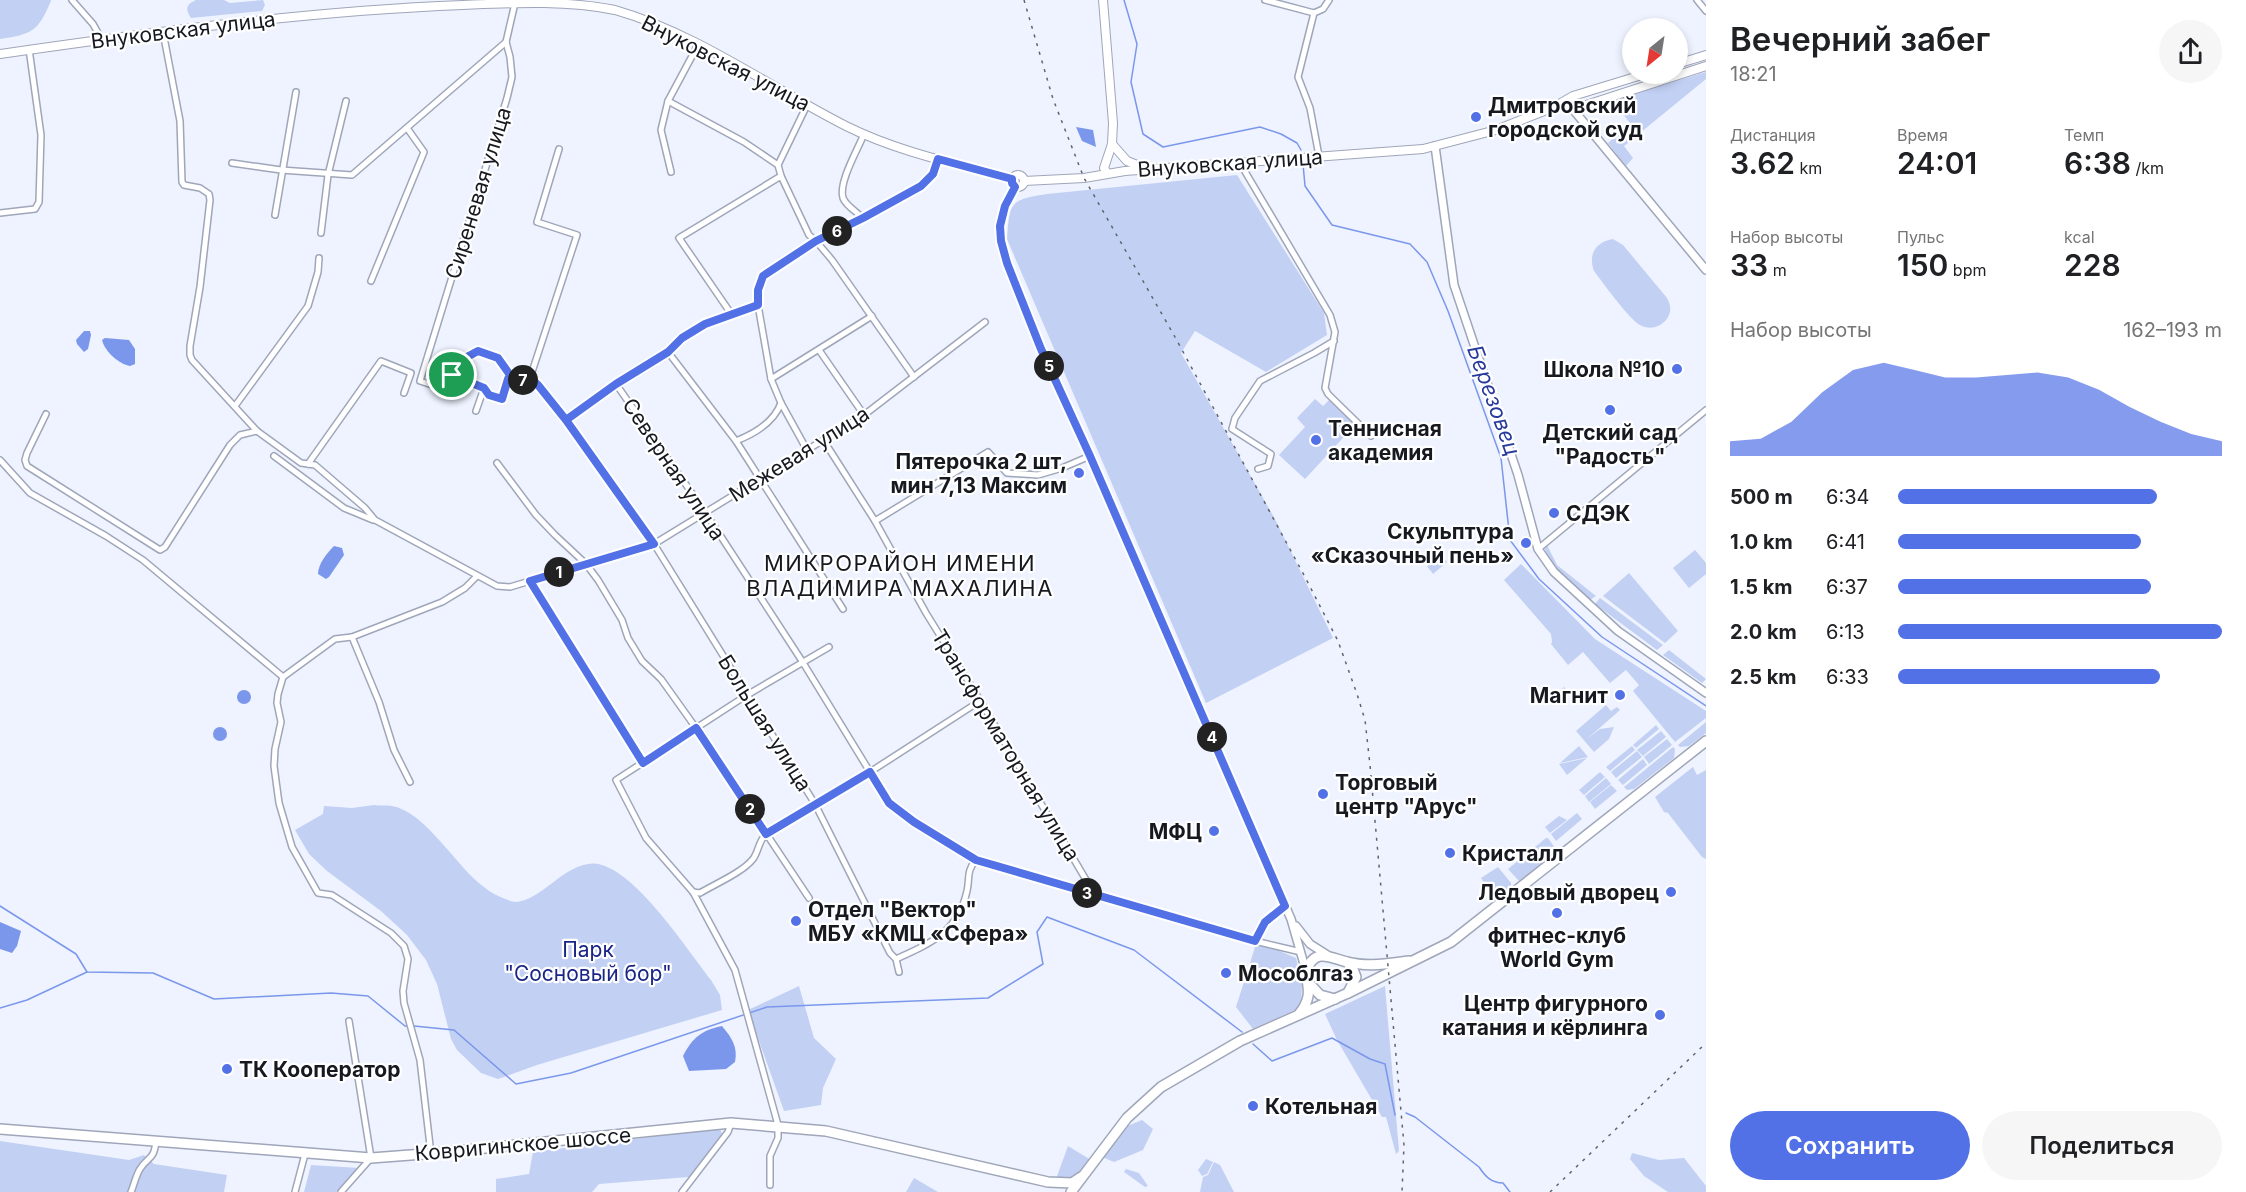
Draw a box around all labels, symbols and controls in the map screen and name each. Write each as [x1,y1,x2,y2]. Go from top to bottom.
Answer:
street label: Внуковская улица [89,6,277,54]
street label: Внуковская улица [638,10,814,116]
north arrow [1622,18,1688,84]
map controls [1622,18,1688,84]
text: Вечерний забег [1730,19,1990,59]
button: share [2159,20,2222,83]
text: 18:21 [1730,62,1777,86]
place label: Дмитровский городской суд [1488,93,1643,142]
street label: Сиреневая улица [440,104,516,282]
marker: Дмитровский городской суд [1469,110,1483,124]
text: Дистанция [1730,125,1816,145]
text: Время [1897,125,1948,145]
text: Темп [2064,125,2104,145]
street label: Внуковская улица [1136,144,1324,182]
text: 3.62 [1730,145,1795,181]
text: 24:01 [1897,145,1977,181]
text: 6:38 [2064,145,2131,181]
text: km [1795,158,1822,178]
text: /km [2131,158,2164,178]
pin: 6 [822,216,852,246]
text: 6 [832,221,842,241]
text: Набор высоты [1730,227,1843,247]
text: Пульс [1897,227,1945,247]
text: kcal [2064,227,2095,247]
text: 33 [1730,247,1768,283]
text: 150 [1897,247,1948,283]
text: 228 [2064,247,2121,283]
text: m [1768,260,1787,280]
text: bpm [1948,260,1986,280]
text: Набор высоты [1730,318,1872,342]
text: 162–193 m [2123,318,2222,342]
water label: Березовец [1462,341,1526,459]
pin [426,349,477,400]
pin: 5 [1034,351,1064,381]
text: 5 [1044,356,1054,376]
place label: Школа №10 [1543,357,1665,382]
icon: arrive [435,358,468,391]
marker: Школа №10 [1670,362,1684,376]
pin: 7 [508,365,538,395]
text: 7 [518,370,528,390]
street label: Северная улица [617,393,731,545]
street label: Межевая улица [724,401,874,507]
marker: Детский сад "Радость" [1603,403,1617,417]
place label: Теннисная академия [1328,416,1442,465]
place label: Детский сад "Радость" [1542,420,1678,469]
marker: Теннисная академия [1309,433,1323,447]
place label: Пятерочка 2 шт, мин 7,13 Максим [891,449,1067,498]
marker: Пятерочка 2 шт, мин 7,13 Максим [1072,466,1086,480]
text: 500 m [1730,485,1793,509]
text: 6:34 [1826,485,1869,509]
place label: СДЭК [1566,501,1630,526]
marker: СДЭК [1547,506,1561,520]
place label: Скульптура «Сказочный пень» [1311,519,1514,568]
text: 1.0 km [1730,530,1793,554]
text: 6:41 [1826,530,1865,554]
marker: Скульптура «Сказочный пень» [1519,536,1533,550]
district label: МИКРОРАЙОН ИМЕНИ ВЛАДИМИРА МАХАЛИНА [746,550,1054,601]
pin: 1 [544,557,574,587]
text: 1 [556,562,562,582]
text: 1.5 km [1730,575,1793,599]
text: 6:37 [1826,575,1868,599]
text: 2.0 km [1730,620,1797,644]
text: 6:13 [1826,620,1865,644]
street label: Трансформаторная улица [927,625,1085,865]
street label: Большая улица [713,650,817,796]
text: 2.5 km [1730,665,1797,689]
text: 6:33 [1826,665,1869,689]
place label: Магнит [1530,683,1608,708]
marker: Магнит [1613,688,1627,702]
pin: 4 [1197,722,1227,752]
text: 4 [1207,727,1217,747]
place label: Торговый центр "Арус" [1335,770,1478,819]
marker: Торговый центр "Арус" [1316,787,1330,801]
pin: 2 [735,794,765,824]
text: 2 [745,799,755,819]
place label: МФЦ [1149,819,1202,844]
marker: МФЦ [1207,824,1221,838]
place label: Кристалл [1462,841,1564,866]
marker: Кристалл [1443,846,1457,860]
pin: 3 [1072,878,1102,908]
place label: Ледовый дворец [1478,880,1659,905]
text: 3 [1082,883,1092,903]
marker: Ледовый дворец [1664,885,1678,899]
place label: Отдел "Вектор" МБУ «КМЦ «Сфера» [808,897,1028,946]
marker: фитнес-клуб World Gym [1550,906,1564,920]
marker: Отдел "Вектор" МБУ «КМЦ «Сфера» [789,914,803,928]
place label: фитнес-клуб World Gym [1488,923,1626,972]
park label: Парк "Сосновый бор" [504,937,672,986]
place label: Мособлгаз [1238,961,1354,986]
marker: Мособлгаз [1219,966,1233,980]
place label: Центр фигурного катания и кёрлинга [1442,991,1648,1040]
marker: Центр фигурного катания и кёрлинга [1653,1008,1667,1022]
place label: ТК Кооператор [239,1057,400,1082]
marker: ТК Кооператор [220,1062,234,1076]
place label: Котельная [1265,1094,1377,1119]
marker: Котельная [1246,1099,1260,1113]
button: Сохранить [1730,1111,1970,1180]
button: Поделиться [1982,1111,2222,1180]
street label: Ковригинское шоссе [414,1122,632,1166]

